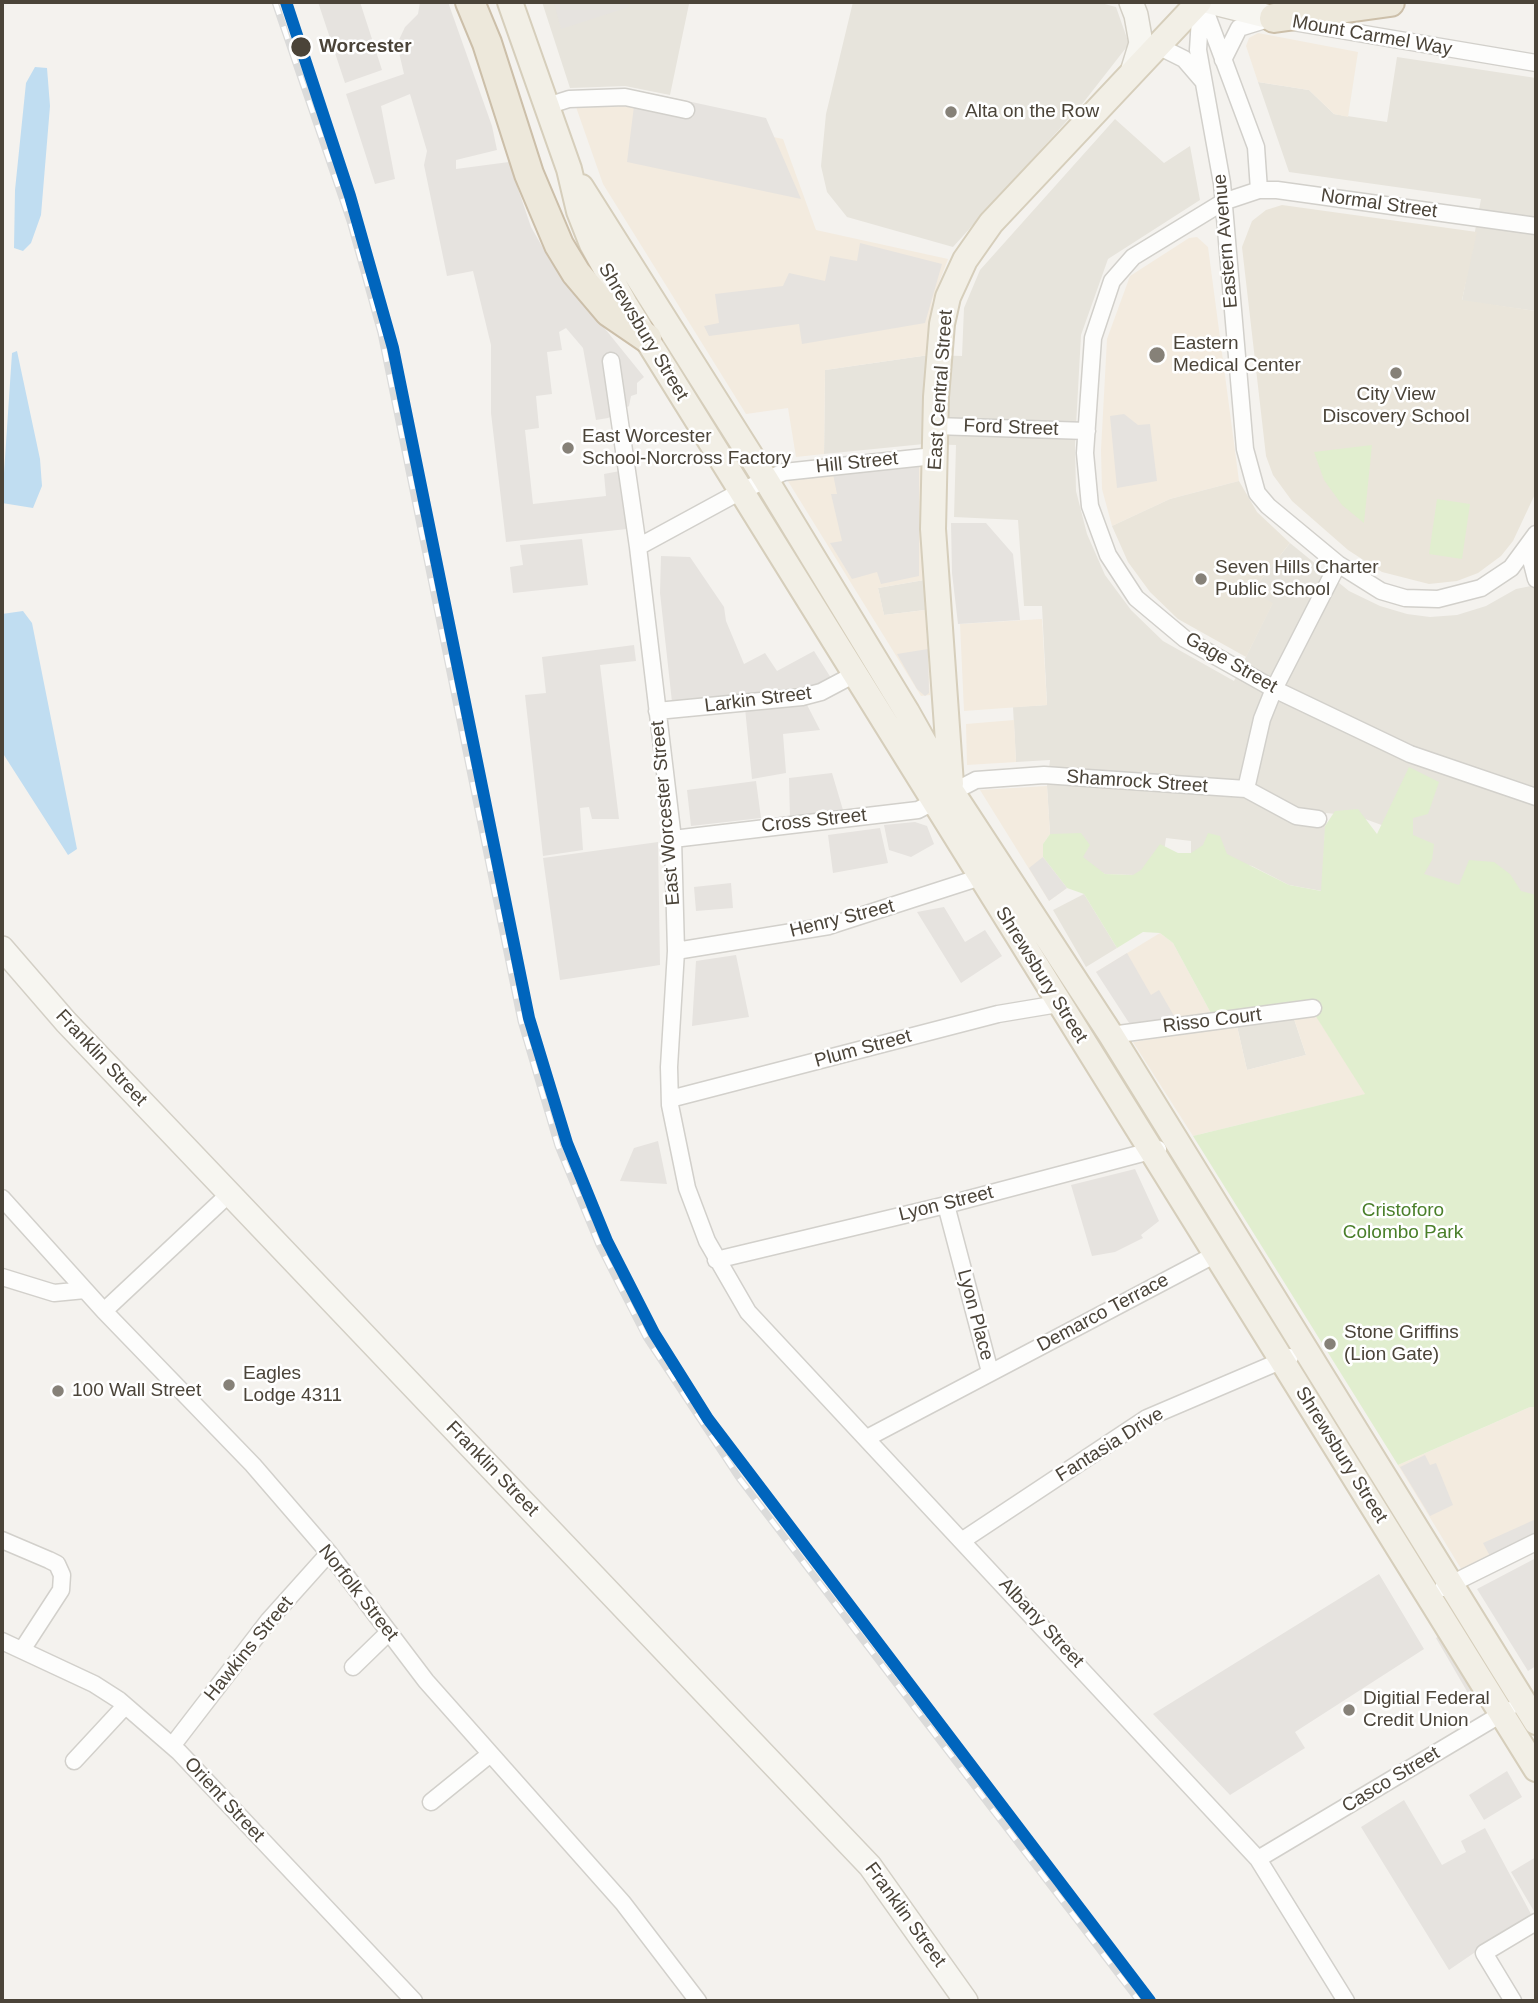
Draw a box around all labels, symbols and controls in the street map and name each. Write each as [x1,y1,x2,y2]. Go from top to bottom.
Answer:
street label: Mount Carmel Way [1290,11,1454,61]
marker: Worcester [289,35,313,59]
place label: Worcester [319,36,412,58]
place label: Alta on the Row [965,101,1099,123]
marker: Alta on the Row [943,104,959,120]
street label: Eastern Avenue [1209,173,1243,309]
street label: Normal Street [1319,185,1439,223]
street label: Shrewsbury Street [593,259,693,405]
street label: East Central Street [924,309,958,471]
place label: Eastern Medical Center [1173,333,1301,377]
marker: Eastern Medical Center [1147,345,1167,365]
marker: City View Discovery School [1388,365,1404,381]
place label: City View Discovery School [1323,384,1469,428]
street label: Ford Street [963,415,1059,441]
place label: East Worcester School-Norcross Factory [582,426,791,470]
marker: East Worcester School-Norcross Factory [560,440,576,456]
street label: Hill Street [815,447,899,479]
place label: Seven Hills Charter Public School [1215,557,1379,601]
marker: Seven Hills Charter Public School [1193,571,1209,587]
street label: Gage Street [1181,628,1281,698]
street label: Larkin Street [703,682,813,718]
street label: East Worcester Street [647,720,685,906]
street label: Shamrock Street [1066,766,1208,798]
street label: Cross Street [760,804,868,838]
street label: Henry Street [787,895,897,943]
street label: Shrewsbury Street [990,903,1092,1047]
street label: Risso Court [1161,1004,1263,1038]
street label: Franklin Street [51,1005,151,1111]
street label: Plum Street [812,1025,914,1073]
street label: Lyon Street [896,1181,996,1227]
park label: Cristoforo Colombo Park [1343,1200,1463,1244]
street label: Lyon Place [952,1267,998,1363]
street label: Demarco Terrace [1033,1269,1173,1357]
place label: Stone Griffins (Lion Gate) [1344,1322,1459,1366]
marker: Stone Griffins (Lion Gate) [1322,1336,1338,1352]
place label: Eagles Lodge 4311 [243,1363,342,1407]
marker: Eagles Lodge 4311 [221,1377,237,1393]
place label: 100 Wall Street [72,1380,201,1402]
marker: 100 Wall Street [50,1383,66,1399]
street label: Shrewsbury Street [1290,1383,1392,1527]
street label: Fantasia Drive [1052,1403,1168,1487]
street label: Franklin Street [441,1417,543,1521]
street label: Norfolk Street [313,1540,403,1646]
street label: Albany Street [994,1574,1088,1672]
street label: Hawkins Street [200,1592,298,1706]
place label: Digitial Federal Credit Union [1363,1688,1490,1732]
marker: Digitial Federal Credit Union [1341,1702,1357,1718]
street label: Casco Street [1338,1742,1444,1818]
street label: Orient Street [179,1753,269,1847]
street label: Franklin Street [859,1858,951,1972]

